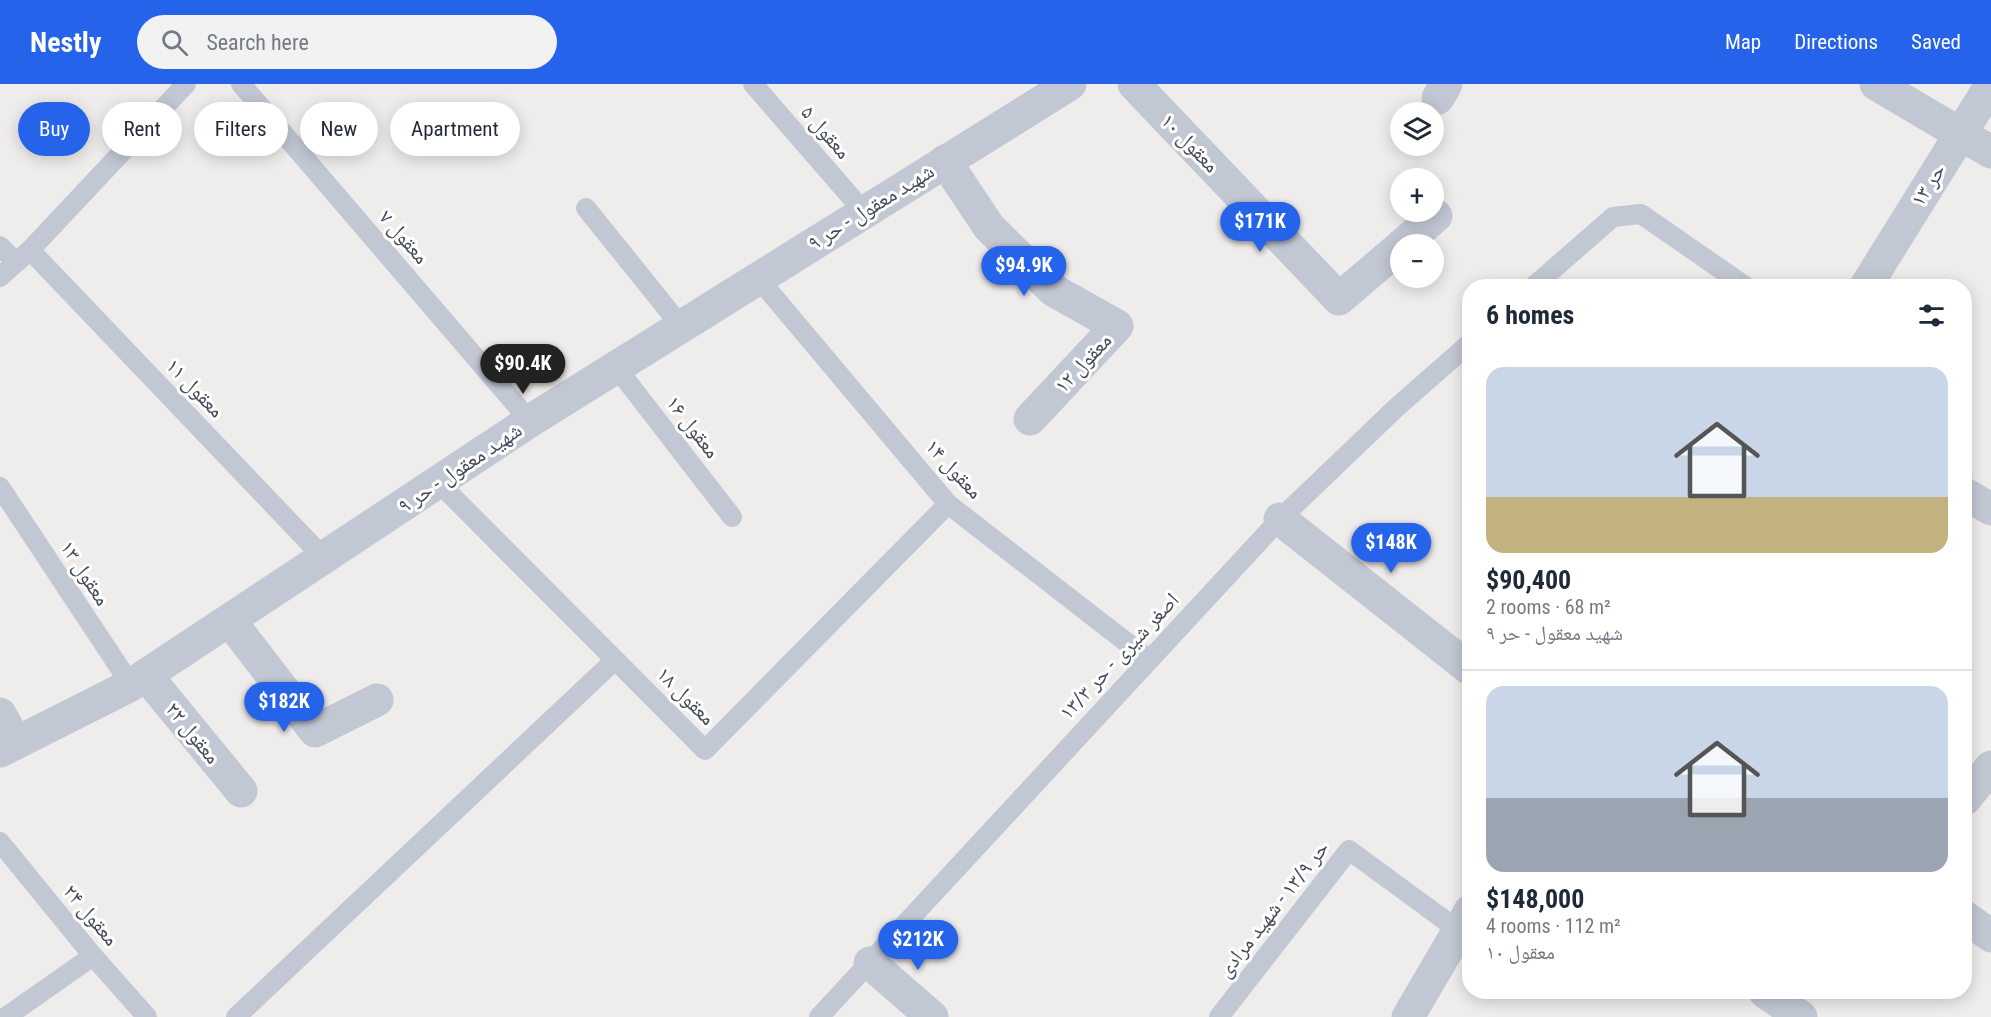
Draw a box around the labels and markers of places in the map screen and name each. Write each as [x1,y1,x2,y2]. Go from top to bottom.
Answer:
pin: $171K [1218,202,1302,253]
pin: $94.9K [975,246,1073,297]
pin: $90.4K [474,344,572,395]
pin: $148K [1349,523,1433,574]
pin: $182K [242,682,326,733]
pin: $212K [876,920,960,971]

